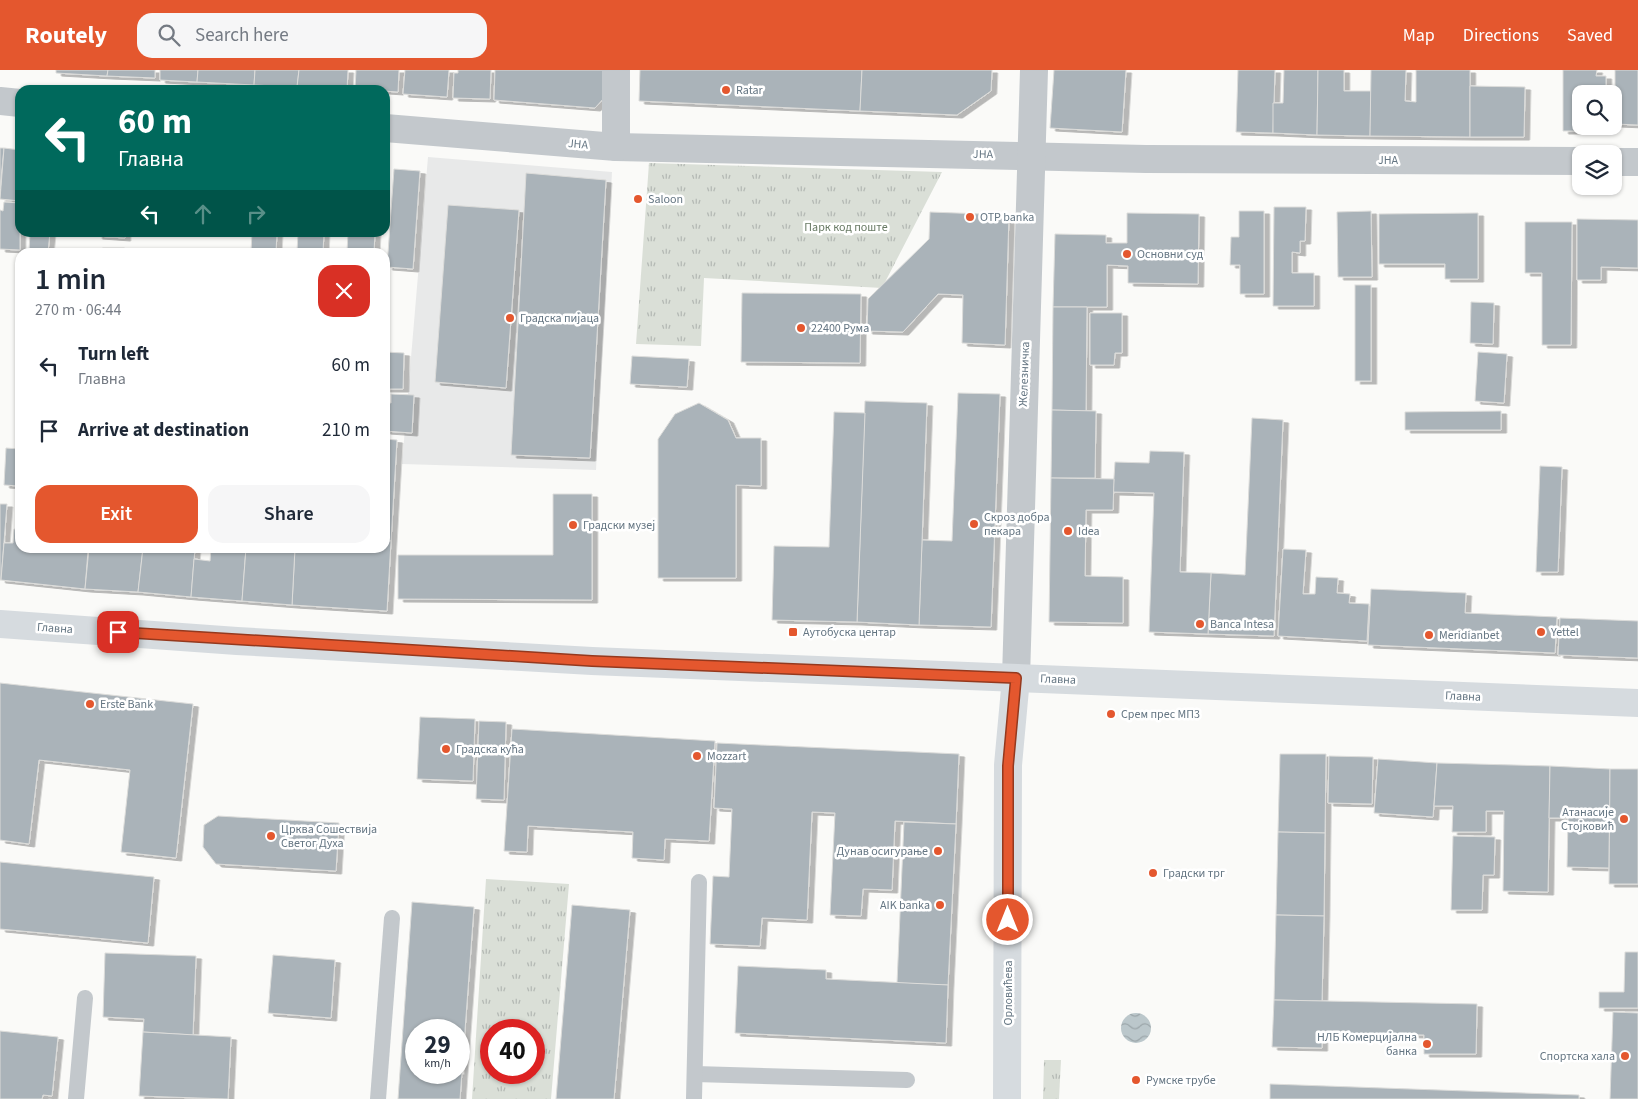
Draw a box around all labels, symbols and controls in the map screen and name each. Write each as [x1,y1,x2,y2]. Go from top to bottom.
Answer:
search box [137,13,487,58]
text: Routely [25,18,107,53]
icon: search [155,21,183,49]
text: Search here [195,22,289,49]
text: Map [1403,23,1435,48]
text: Directions [1463,23,1539,48]
text: Saved [1567,23,1613,48]
place label: Ratar [736,82,764,99]
marker: Ratar [720,84,732,96]
map controls [1572,85,1622,195]
button: search [1572,85,1622,135]
text: 60 m [118,97,192,147]
icon: left [35,105,100,170]
street label: ЈНА [567,135,589,154]
text: Главна [118,143,184,175]
button: layers [1572,145,1622,195]
street label: ЈНА [973,146,994,163]
street label: ЈНА [1378,152,1399,169]
place label: Saloon [648,191,683,208]
marker: Saloon [632,193,644,205]
icon: left [136,200,164,228]
icon: ahead [189,200,217,228]
icon: right [242,200,270,228]
place label: OTP banka [980,209,1034,226]
marker: OTP banka [964,211,976,223]
park label: Парк код поште [804,219,888,236]
place label: Основни суд [1137,246,1204,263]
marker: Основни суд [1121,248,1133,260]
text: 1 min [35,258,106,301]
button: close [318,265,370,317]
text: 270 m · 06:44 [35,299,122,321]
place label: Градска пијаца [520,310,599,327]
marker: Градска пијаца [504,312,516,324]
place label: 22400 Рума [811,320,869,337]
marker: 22400 Рума [795,322,807,334]
text: Turn left [78,341,149,368]
street label: Железничка [1015,341,1034,407]
icon: left [35,352,63,380]
text: 60 m [332,352,370,379]
text: Главна [78,368,126,390]
icon: arrive [35,417,63,445]
text: Arrive at destination [78,417,249,444]
text: 210 m [322,417,370,444]
button: Exit [35,485,198,543]
button: Share [208,485,370,543]
place label: Скроз добра пекара [984,509,1050,540]
place label: Градски музеј [583,517,655,534]
marker: Скроз добра пекара [968,518,980,530]
marker: Градски музеј [567,519,579,531]
place label: Idea [1078,523,1100,540]
marker: Idea [1062,525,1074,537]
pin [97,611,139,653]
place label: Banca Intesa [1210,616,1274,633]
icon: arrive [104,618,132,646]
marker: Banca Intesa [1194,618,1206,630]
street label: Главна [36,619,73,638]
place label: Аутобуска центар [803,624,896,641]
place label: Yettel [1550,624,1579,641]
marker: Аутобуска центар [787,626,799,638]
marker: Yettel [1535,626,1547,638]
place label: Meridianbet [1439,627,1500,644]
marker: Meridianbet [1423,629,1435,641]
street label: Главна [1040,670,1076,689]
street label: Главна [1445,687,1481,706]
place label: Erste Bank [100,696,153,713]
marker: Erste Bank [84,698,96,710]
place label: Срем прес МП3 [1121,706,1200,723]
marker: Срем прес МП3 [1105,708,1117,720]
place label: Градска кућа [456,741,524,758]
marker: Градска кућа [440,743,452,755]
place label: Mozzart [707,748,746,765]
marker: Mozzart [691,750,703,762]
place label: Атанасије Стојковић [1561,804,1614,835]
marker: Атанасије Стојковић [1618,813,1630,825]
place label: Црква Сошествија Светог Духа [281,821,377,852]
marker: Црква Сошествија Светог Духа [265,830,277,842]
place label: Дунав осигурање [837,843,928,860]
marker: Дунав осигурање [932,845,944,857]
place label: Градски трг [1163,865,1225,882]
marker: Градски трг [1147,867,1159,879]
position arrow [981,893,1033,945]
place label: AIK banka [880,897,930,914]
marker: AIK banka [934,899,946,911]
street label: Орловићева [1000,961,1017,1025]
speed limit sign: 40 [480,1019,545,1084]
text: 29 [424,1027,451,1063]
place label: НЛБ Комерцијална банка [1317,1029,1417,1060]
marker: НЛБ Комерцијална банка [1421,1038,1433,1050]
place label: Спортска хала [1540,1048,1615,1065]
marker: Спортска хала [1619,1050,1631,1062]
text: km/h [424,1055,451,1072]
place label: Румске трубе [1146,1072,1216,1089]
marker: Румске трубе [1130,1074,1142,1086]

